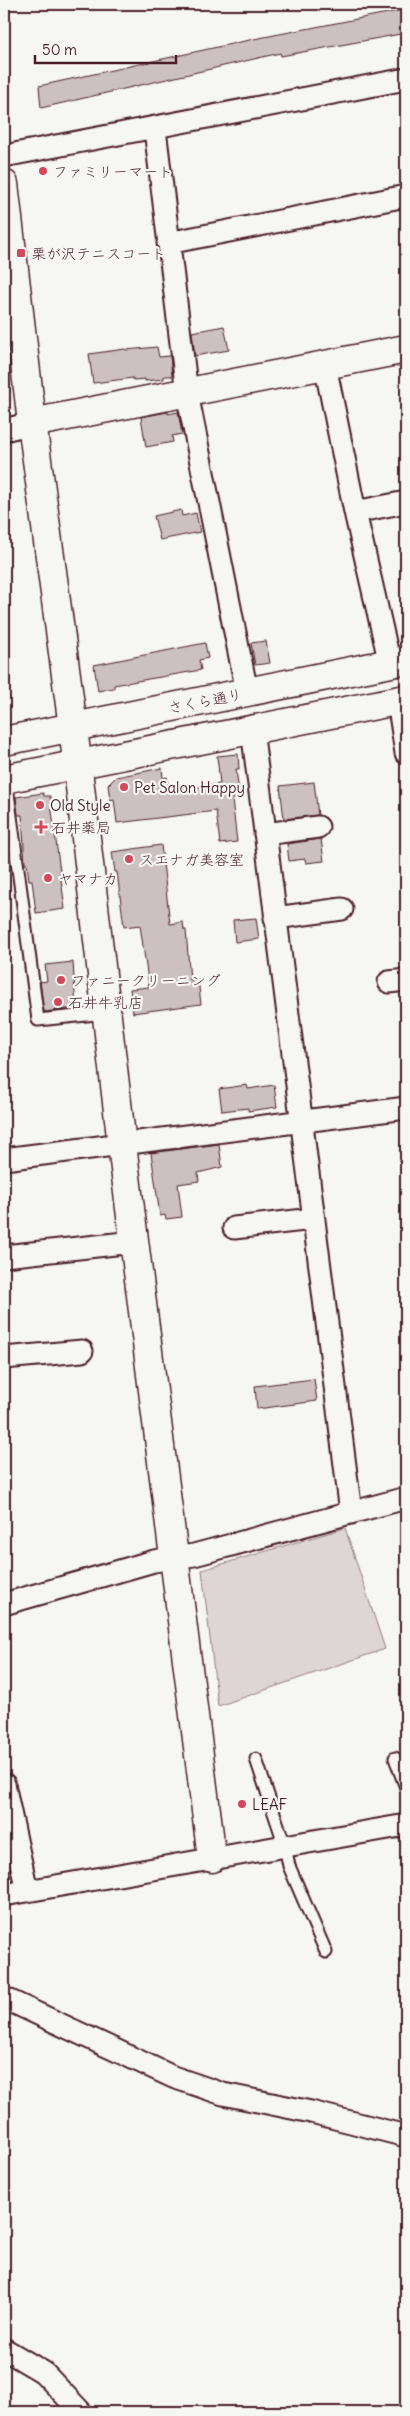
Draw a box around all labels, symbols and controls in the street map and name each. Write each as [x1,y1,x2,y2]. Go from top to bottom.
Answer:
scale bar [35,32,176,64]
text: 50 m [42,40,77,59]
place label: ファミリーマート [53,162,173,181]
marker: ファミリーマート [37,165,49,177]
place label: 栗が沢テニスコート [31,244,166,263]
marker: 栗が沢テニスコート [15,247,27,259]
street label: さくら通り [166,685,244,717]
place label: Pet Salon Happy [134,778,245,797]
marker: Pet Salon Happy [118,781,130,793]
place label: Old Style [50,796,110,815]
marker: Old Style [34,799,46,811]
place label: 石井薬局 [51,818,111,837]
marker: 石井薬局 [35,821,47,833]
place label: スエナガ美容室 [139,850,244,869]
marker: スエナガ美容室 [123,853,135,865]
place label: ヤマナカ [58,869,118,888]
marker: ヤマナカ [42,872,54,884]
place label: ファニークリーニング [71,971,221,990]
marker: ファニークリーニング [55,974,67,986]
place label: 石井牛乳店 [68,993,143,1012]
marker: 石井牛乳店 [52,996,64,1008]
place label: LEAF [252,1795,288,1814]
marker: LEAF [236,1798,248,1810]

